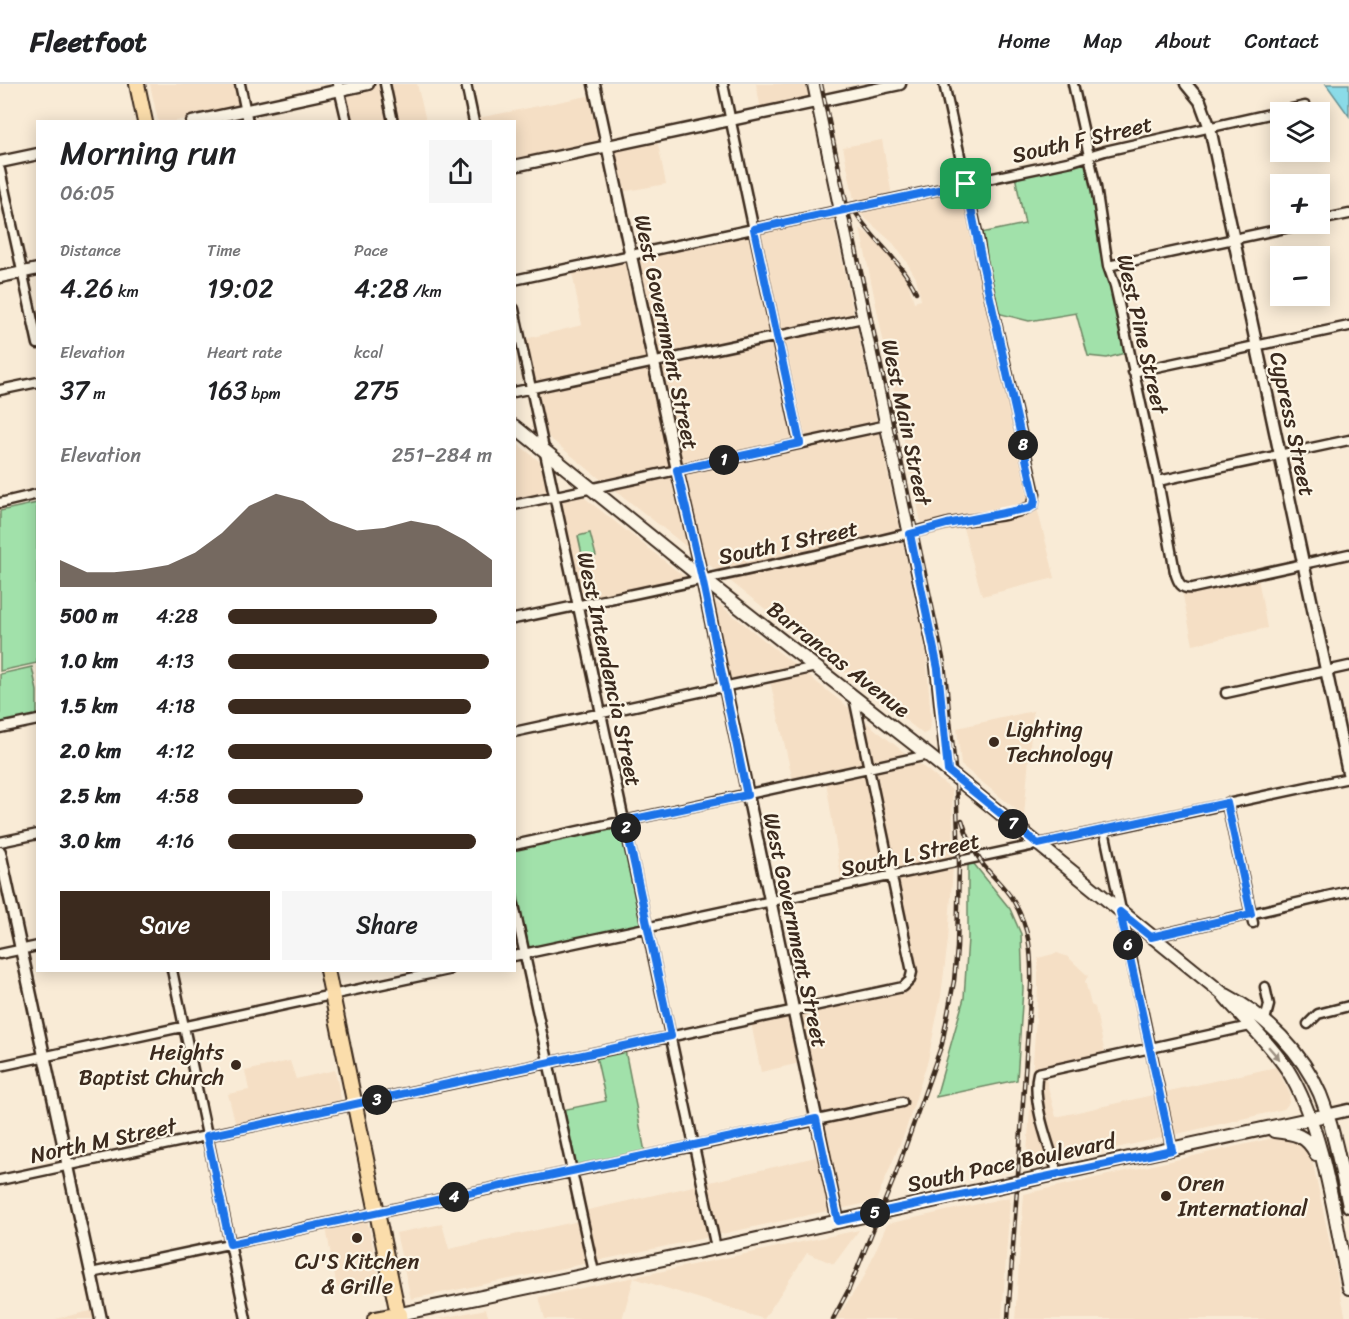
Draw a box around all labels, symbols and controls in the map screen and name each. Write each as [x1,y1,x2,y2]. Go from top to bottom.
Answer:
text: Fleetfoot [30,17,147,66]
text: Home [998,22,1050,60]
text: Map [1083,22,1122,60]
text: About [1155,22,1212,60]
text: Contact [1245,22,1319,60]
map controls [1270,102,1330,306]
button: layers [1270,102,1330,162]
street label: South F Street [1008,104,1157,175]
text: Morning run [60,124,236,182]
button: share [429,140,492,203]
pin [940,158,991,209]
icon: arrive [949,167,982,200]
button: + [1270,174,1330,234]
text: 06:05 [60,176,115,211]
street label: West Government Street [623,211,711,454]
text: Distance [60,236,121,265]
text: Time [207,236,241,265]
text: Pace [354,236,388,265]
button: − [1270,246,1330,306]
street label: West Pine Street [1105,250,1180,419]
text: 4.26 [60,265,114,311]
text: 19:02 [207,265,273,311]
text: 4:28 [354,265,409,311]
text: km [114,277,139,306]
text: /km [409,277,442,306]
street label: West Main Street [870,335,943,510]
text: Elevation [60,338,125,367]
text: Heart rate [207,338,282,367]
text: kcal [354,338,383,367]
street label: Cypress Street [1258,348,1327,500]
text: 37 [60,367,89,413]
text: 163 [207,367,247,413]
text: 275 [354,367,400,413]
text: m [89,379,106,408]
text: bpm [247,379,281,408]
pin: 8 [1008,430,1038,460]
text: 8 [1018,430,1028,459]
text: Elevation [60,438,141,473]
text: 251–284 m [392,438,492,473]
pin: 1 [709,445,739,475]
text: 1 [721,445,727,474]
street label: South I Street [715,509,862,576]
street label: West Intendencia Street [566,548,654,790]
street label: Barrancas Avenue [758,590,920,729]
text: 500 m [60,599,118,634]
text: 4:28 [156,599,198,634]
text: 1.0 km [60,644,118,679]
text: 4:13 [156,644,194,679]
text: 1.5 km [60,689,118,724]
text: 4:18 [156,689,195,724]
place label: Lighting Technology [1006,710,1113,774]
text: 2.0 km [60,734,121,769]
text: 4:12 [156,734,195,769]
marker: Lighting Technology [987,735,1001,749]
text: 2.5 km [60,779,121,814]
text: 4:58 [156,779,199,814]
street label: West Government Street [752,809,840,1052]
pin: 7 [998,809,1028,839]
text: 7 [1008,809,1018,838]
pin: 2 [611,813,641,843]
text: 2 [621,813,631,842]
street label: South L Street [837,821,984,888]
text: 3.0 km [60,824,121,859]
text: 4:16 [156,824,194,859]
button: Save [60,891,270,960]
button: Share [282,891,492,960]
pin: 6 [1113,930,1143,960]
text: 6 [1123,930,1133,959]
place label: Heights Baptist Church [79,1033,225,1097]
one-way arrow [1267,1045,1280,1060]
marker: Heights Baptist Church [229,1058,243,1072]
pin: 3 [362,1085,392,1115]
text: 3 [373,1085,381,1114]
street label: North M Street [26,1106,181,1175]
street label: South Pace Boulevard [903,1121,1120,1204]
place label: Oren International [1177,1164,1308,1228]
pin: 4 [439,1182,469,1212]
text: 4 [449,1182,459,1211]
marker: Oren International [1159,1189,1173,1203]
pin: 5 [860,1198,890,1228]
text: 5 [870,1198,880,1227]
marker: CJ'S Kitchen & Grille [350,1231,364,1245]
place label: CJ'S Kitchen & Grille [295,1242,419,1306]

